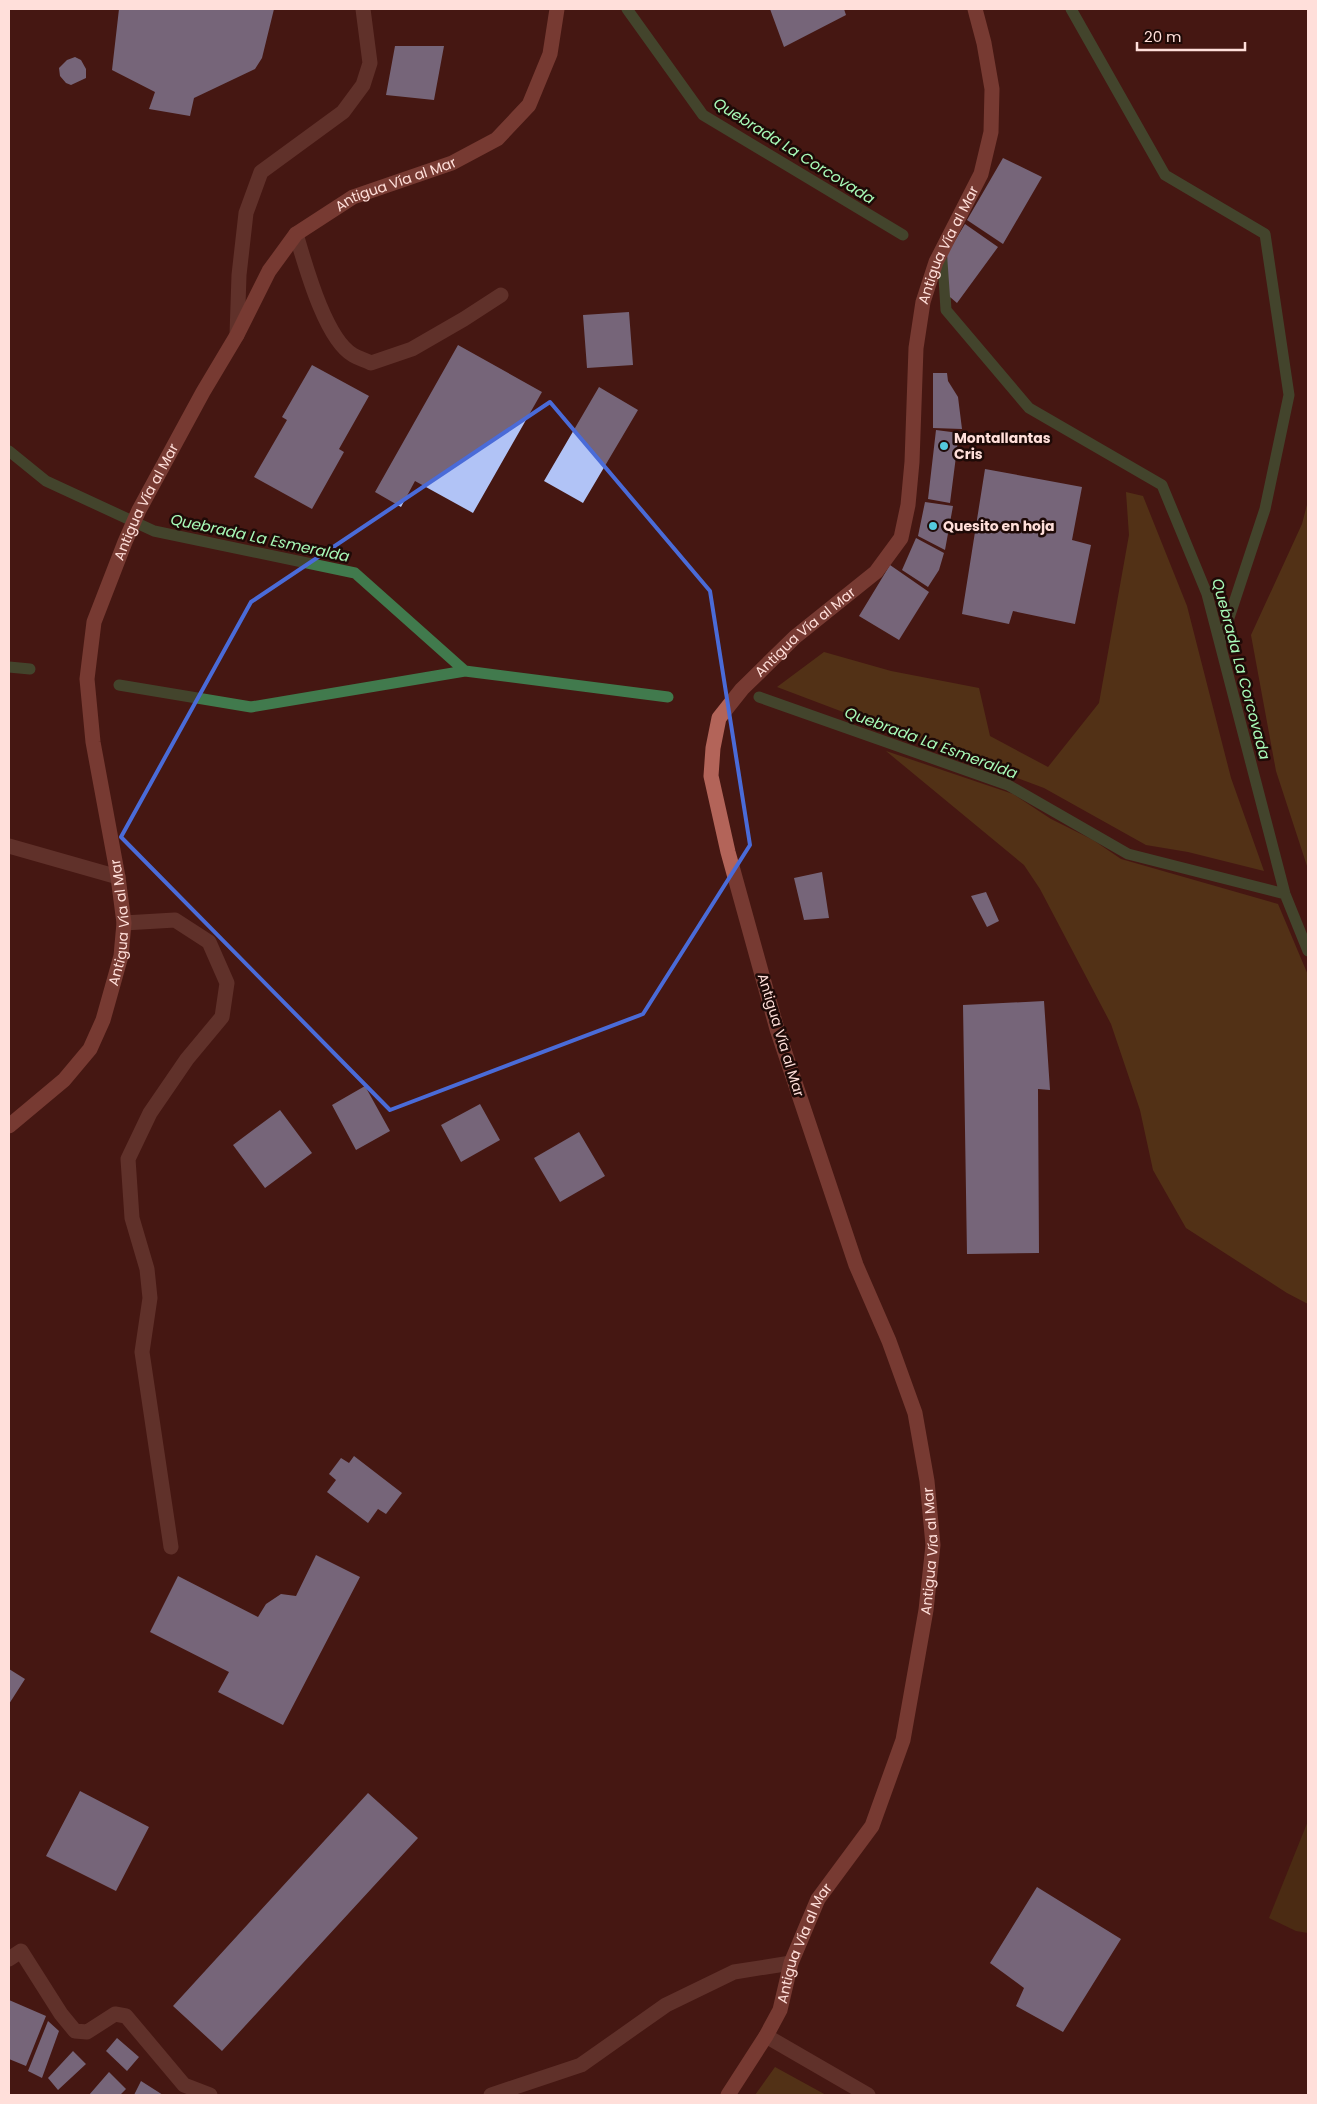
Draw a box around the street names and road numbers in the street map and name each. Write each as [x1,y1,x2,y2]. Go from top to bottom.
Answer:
street label: Antigua Vía al Mar [331,152,460,216]
street label: Antigua Vía al Mar [913,182,983,307]
street label: Antigua Vía al Mar [109,440,183,563]
street label: Antigua Vía al Mar [750,582,860,681]
street label: Antigua Vía al Mar [103,857,134,988]
street label: Antigua Vía al Mar [753,971,809,1099]
street label: Antigua Vía al Mar [915,1486,943,1616]
street label: Antigua Vía al Mar [772,1879,837,2005]

